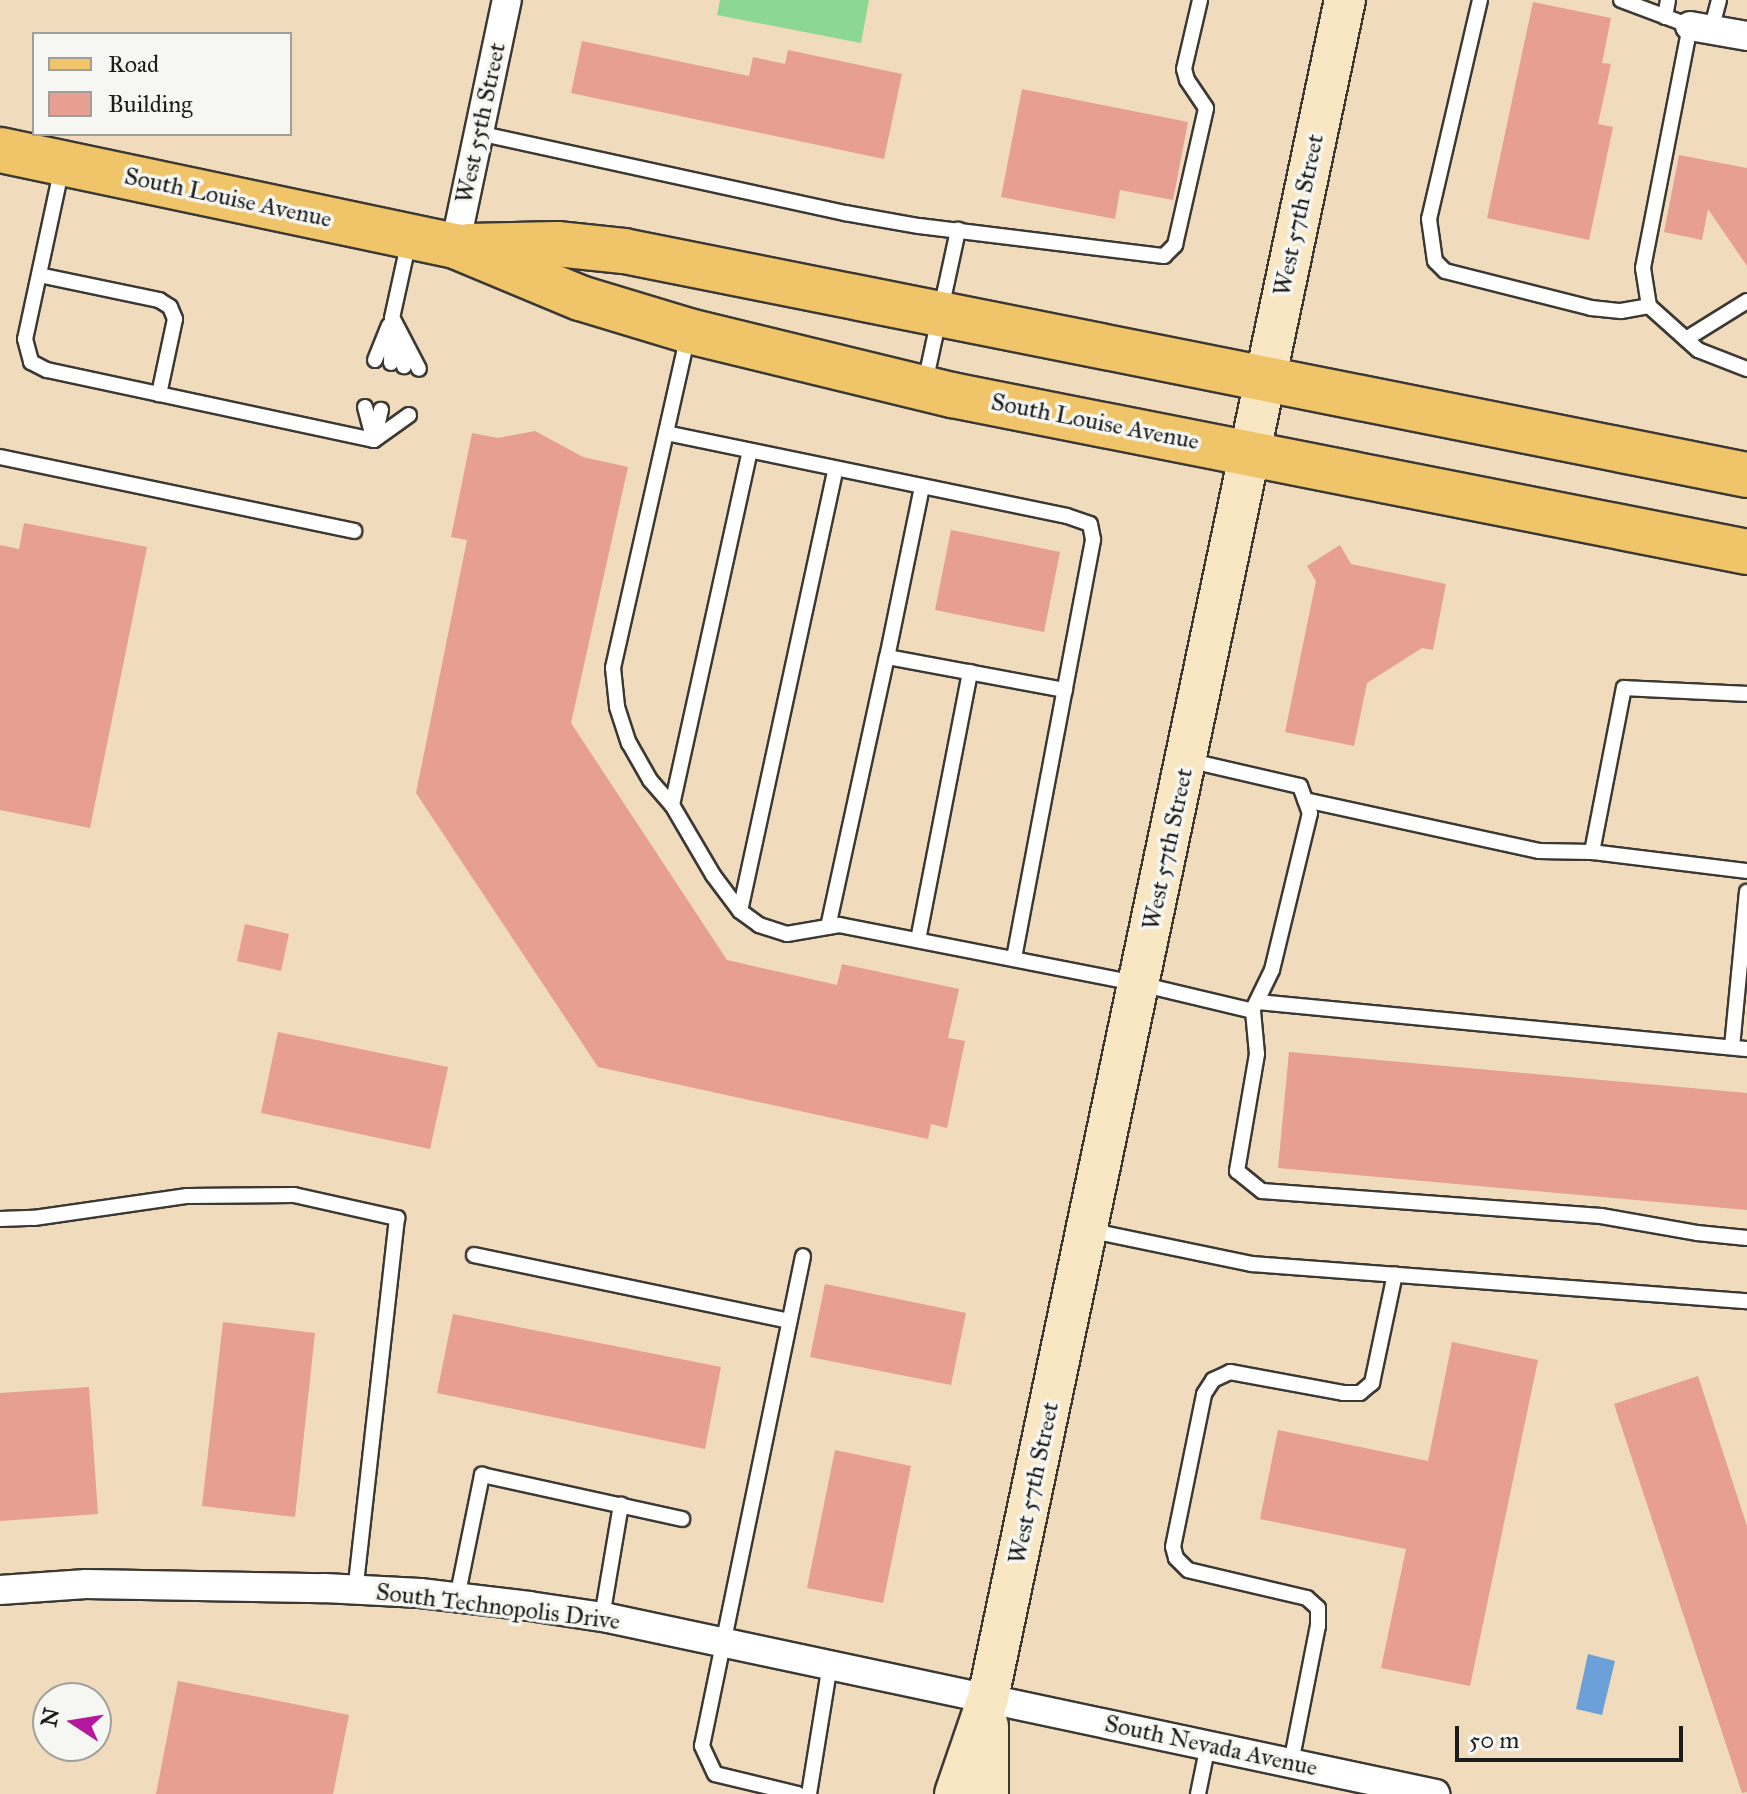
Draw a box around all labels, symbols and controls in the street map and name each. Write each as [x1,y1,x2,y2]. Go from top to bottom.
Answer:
legend [32,32,292,136]
street label: West 55th Street [450,40,512,206]
text: Road [108,49,159,79]
text: Building [108,89,193,119]
street label: West 57th Street [1268,131,1330,299]
street label: South Louise Avenue [122,162,334,234]
street label: South Louise Avenue [989,388,1201,456]
street label: West 57th Street [1137,765,1199,933]
street label: West 57th Street [1003,1399,1065,1567]
street label: South Technopolis Drive [374,1578,622,1636]
north arrow [32,1682,112,1762]
text: N [35,1705,65,1729]
street label: South Nevada Avenue [1102,1709,1320,1783]
scale bar [1459,1710,1687,1760]
text: 50 m [1469,1725,1519,1755]

